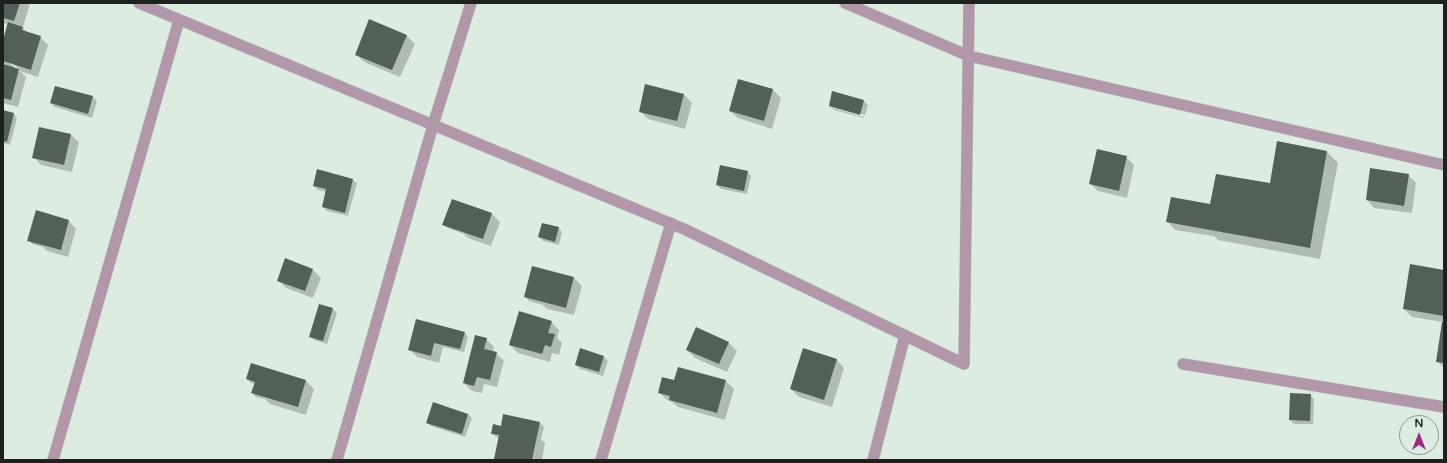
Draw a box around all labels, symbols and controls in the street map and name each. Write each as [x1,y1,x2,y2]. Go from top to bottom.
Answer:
north arrow [1399,415,1439,455]
text: N [1415,417,1423,430]

